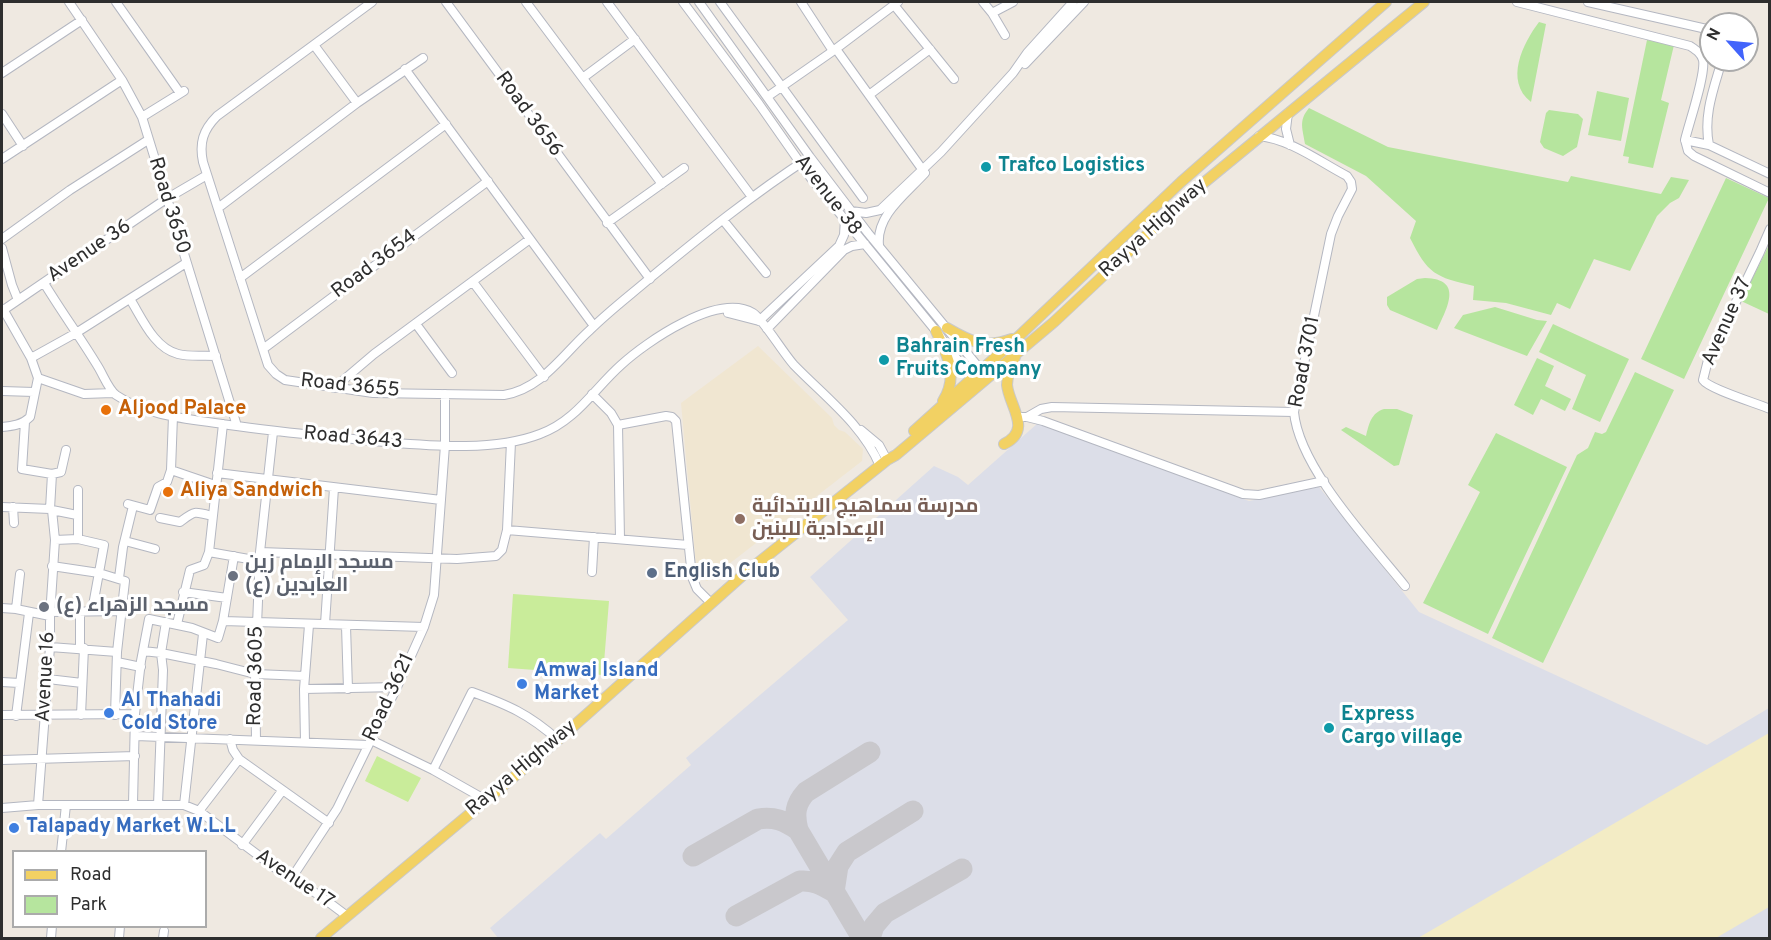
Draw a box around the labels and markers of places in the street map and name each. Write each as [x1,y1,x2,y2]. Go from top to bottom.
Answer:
place label: Trafco Logistics [998,155,1145,179]
marker: Trafco Logistics [979,160,993,174]
place label: Bahrain Fresh Fruits Company [896,336,1042,383]
marker: Bahrain Fresh Fruits Company [877,353,891,367]
place label: Aljood Palace [118,398,246,422]
marker: Aljood Palace [99,403,113,417]
place label: Aliya Sandwich [180,480,323,504]
marker: Aliya Sandwich [161,485,175,499]
place label: مدرسة سماهيج الابتدائية الإعدادية للبنين [752,496,979,543]
marker: مدرسة سماهيج الابتدائية الإعدادية للبنين [733,512,747,526]
place label: مسجد الإمام زين العابدين (ع) [245,552,394,599]
place label: English Club [664,561,780,585]
marker: English Club [645,566,659,580]
marker: مسجد الإمام زين العابدين (ع) [226,569,240,583]
place label: مسجد الزهراء (ع) [56,595,209,619]
marker: مسجد الزهراء (ع) [37,600,51,614]
place label: Amwaj Island Market [534,660,659,707]
marker: Amwaj Island Market [515,677,529,691]
place label: Al Thahadi Cold Store [121,690,221,737]
place label: Express Cargo village [1341,704,1463,751]
marker: Al Thahadi Cold Store [102,706,116,720]
marker: Express Cargo village [1322,721,1336,735]
place label: Talapady Market W.L.L [26,816,236,840]
marker: Talapady Market W.L.L [7,821,21,835]

